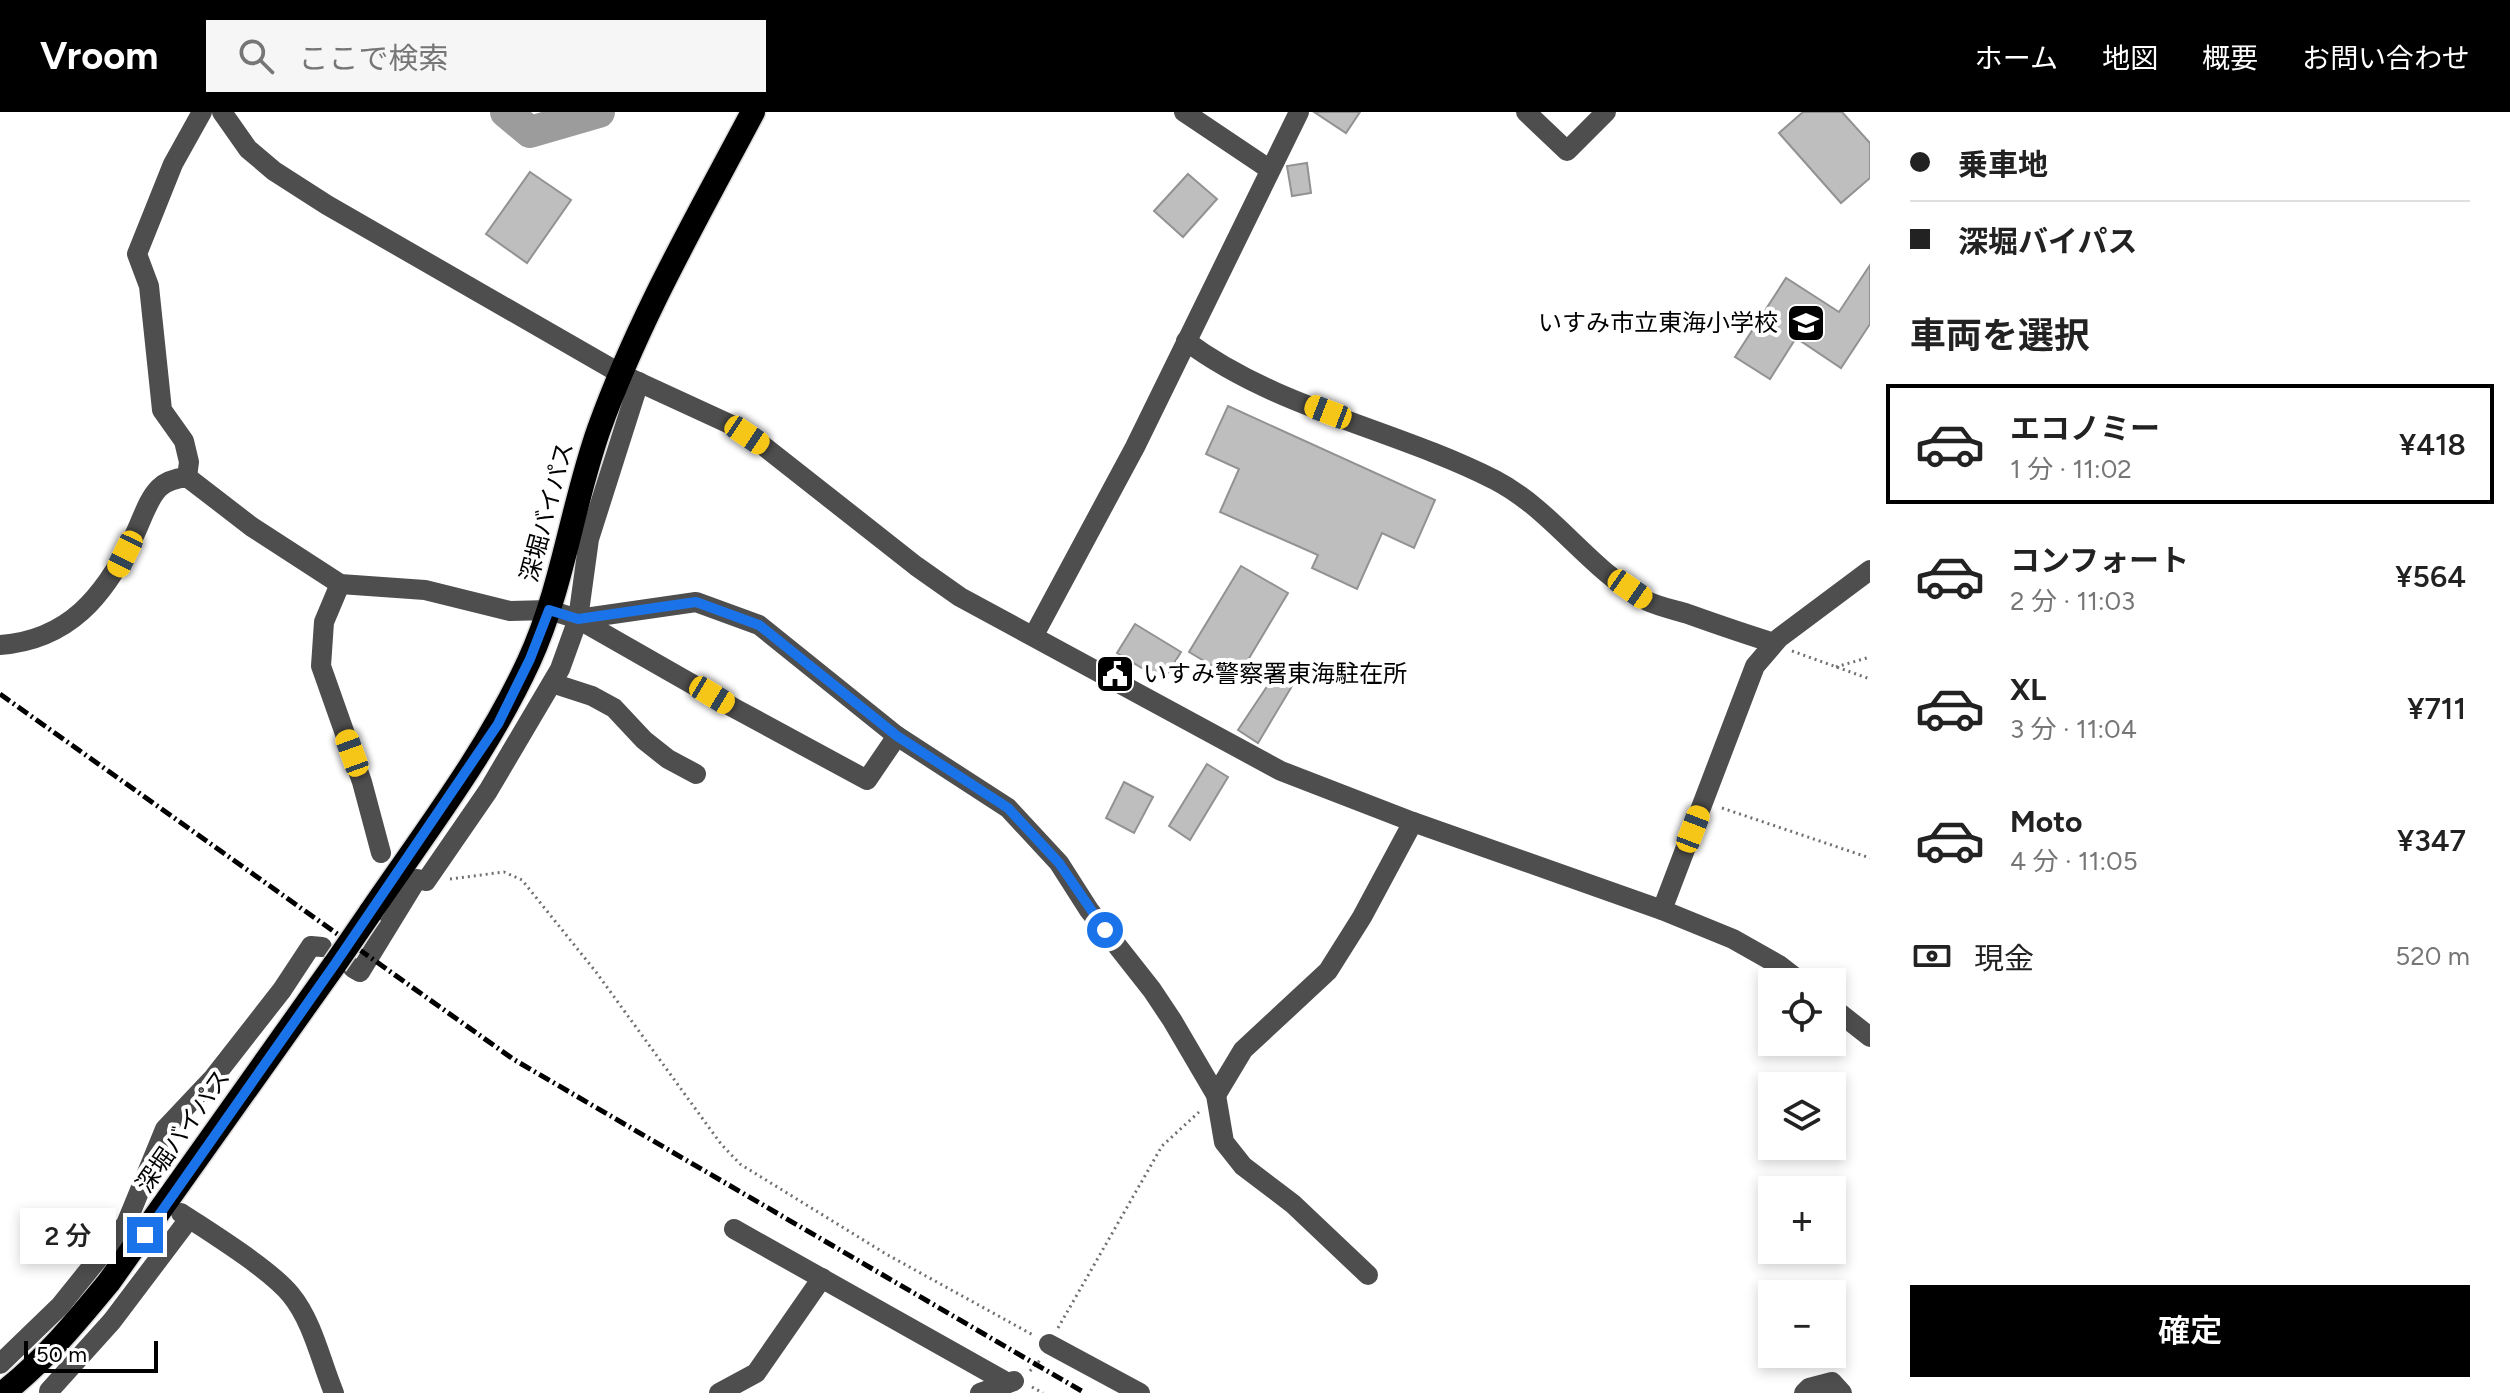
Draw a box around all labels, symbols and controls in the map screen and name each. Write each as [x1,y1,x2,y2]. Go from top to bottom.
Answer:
search box [206,20,766,92]
text: Vroom [40,33,158,79]
icon: search [234,34,278,78]
text: ここで検索 [298,40,448,77]
text: ホーム [1975,41,2058,75]
text: 地図 [2102,41,2158,75]
text: 概要 [2202,41,2258,75]
text: お問い合わせ [2302,41,2470,75]
text: 乗車地 [1958,146,2048,183]
text: 深堀バイパス [1958,223,2137,260]
school or university icon: いすみ市立東海小学校 [1785,302,1827,344]
place label: いすみ市立東海小学校 [1538,308,1778,337]
text: 車両を選択 [1910,314,2090,357]
car [1301,392,1355,432]
icon: car [1914,408,1986,480]
text: エコノミー [2010,410,2160,447]
car [720,412,774,458]
text: ¥418 [2399,426,2466,463]
street label: 深堀バイパス [514,439,579,585]
text: 1 分 · 11:02 [2010,453,2132,485]
car [104,527,146,581]
icon: car [1914,540,1986,612]
text: コンフォート [2010,542,2189,579]
text: ¥564 [2395,558,2466,595]
car [1603,565,1657,613]
text: 2 分 · 11:03 [2010,585,2135,617]
public building icon: いすみ警察署東海駐在所 [1094,653,1136,695]
place label: いすみ警察署東海駐在所 [1143,659,1407,688]
text: XL [2010,671,2046,708]
car [685,672,739,718]
icon: car [1914,672,1986,744]
text: ¥711 [2407,690,2466,727]
text: 3 分 · 11:04 [2010,713,2137,745]
car [333,726,371,780]
car [1673,802,1713,856]
text: Moto [2010,803,2082,840]
icon: car [1914,804,1986,876]
text: ¥347 [2397,822,2466,859]
text: 4 分 · 11:05 [2010,845,2138,877]
route start [1087,912,1123,948]
icon: cash [1910,934,1954,978]
text: 現金 [1974,940,2034,977]
text: 520 m [2395,940,2470,972]
map controls [1758,968,1846,1368]
button: locate [1758,968,1846,1056]
street label: 深堀バイパス [130,1064,236,1198]
button: layers [1758,1072,1846,1160]
button: + [1758,1176,1846,1264]
callout: 2 分 [21,1207,117,1263]
route end [127,1217,163,1253]
text: 2 分 [44,1220,92,1252]
button: − [1758,1280,1846,1368]
button: 確定 [1910,1285,2470,1377]
scale bar [24,1337,158,1373]
text: 50 m [36,1341,87,1368]

